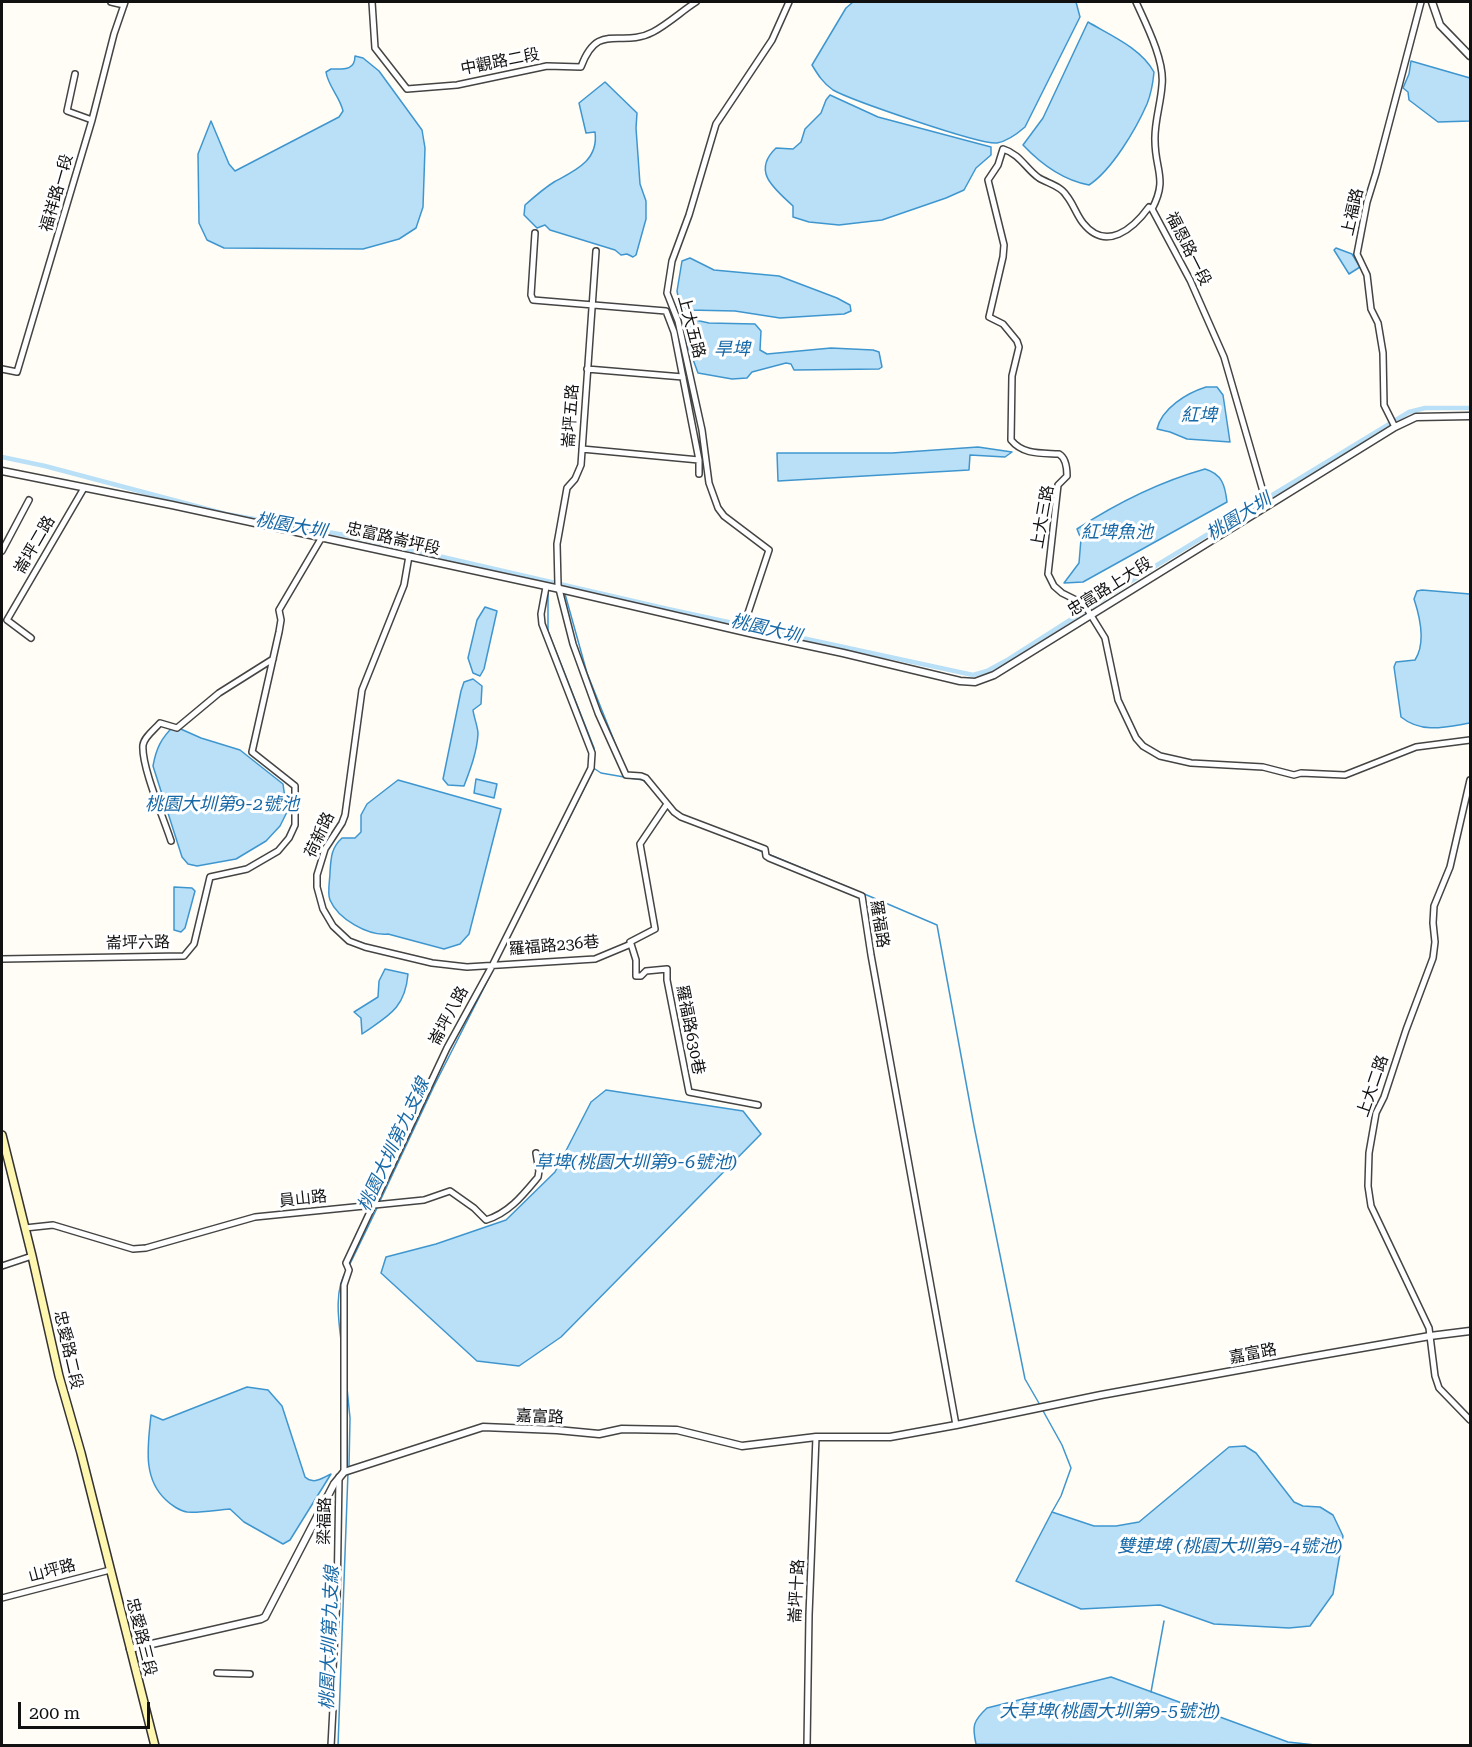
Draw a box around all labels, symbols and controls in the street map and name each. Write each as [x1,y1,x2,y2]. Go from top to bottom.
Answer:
street label: 中觀路二段 [459,45,541,79]
street label: 福祥路一段 [37,152,77,234]
street label: 上福路 [1338,186,1368,238]
street label: 福恩路一段 [1161,209,1215,289]
street label: 上大五路 [673,294,709,360]
water label: 旱埤 [714,339,750,361]
street label: 崙坪五路 [559,383,583,449]
water label: 紅埤 [1181,405,1217,427]
street label: 上大三路 [1028,484,1058,550]
water label: 桃園大圳 [1203,489,1275,545]
water label: 桃園大圳 [254,509,328,543]
street label: 崙坪二路 [11,512,59,578]
street label: 忠富路崙坪段 [344,519,442,559]
water label: 紅埤魚池 [1081,522,1153,544]
street label: 忠富路上大段 [1064,553,1156,621]
water label: 桃園大圳 [728,610,804,648]
water label: 桃園大圳第9-2號池 [145,794,299,816]
street label: 荷新路 [301,809,339,861]
street label: 羅福路 [866,899,892,949]
street label: 羅福路236巷 [508,932,600,960]
street label: 崙坪六路 [106,933,170,953]
street label: 崙坪八路 [426,983,472,1049]
street label: 羅福路630巷 [672,984,708,1076]
street label: 上大二路 [1354,1053,1392,1119]
water label: 桃園大圳第九支線 [354,1075,434,1215]
water label: 草埤(桃園大圳第9-6號池) [534,1152,738,1174]
street label: 員山路 [278,1187,328,1211]
street label: 忠愛路二段 [50,1309,86,1391]
street label: 嘉富路 [1228,1340,1278,1368]
street label: 嘉富路 [516,1407,564,1427]
street label: 梁福路 [315,1497,335,1545]
water label: 雙連埤 (桃園大圳第9-4號池) [1117,1536,1343,1558]
street label: 山坪路 [26,1556,78,1586]
street label: 崙坪十路 [786,1559,808,1623]
water label: 桃園大圳第九支線 [317,1566,343,1710]
street label: 忠愛路三段 [122,1596,160,1678]
scale bar [21,1690,153,1728]
water label: 大草埤(桃園大圳第9-5號池) [999,1701,1221,1723]
text: 200 m [29,1702,80,1723]

